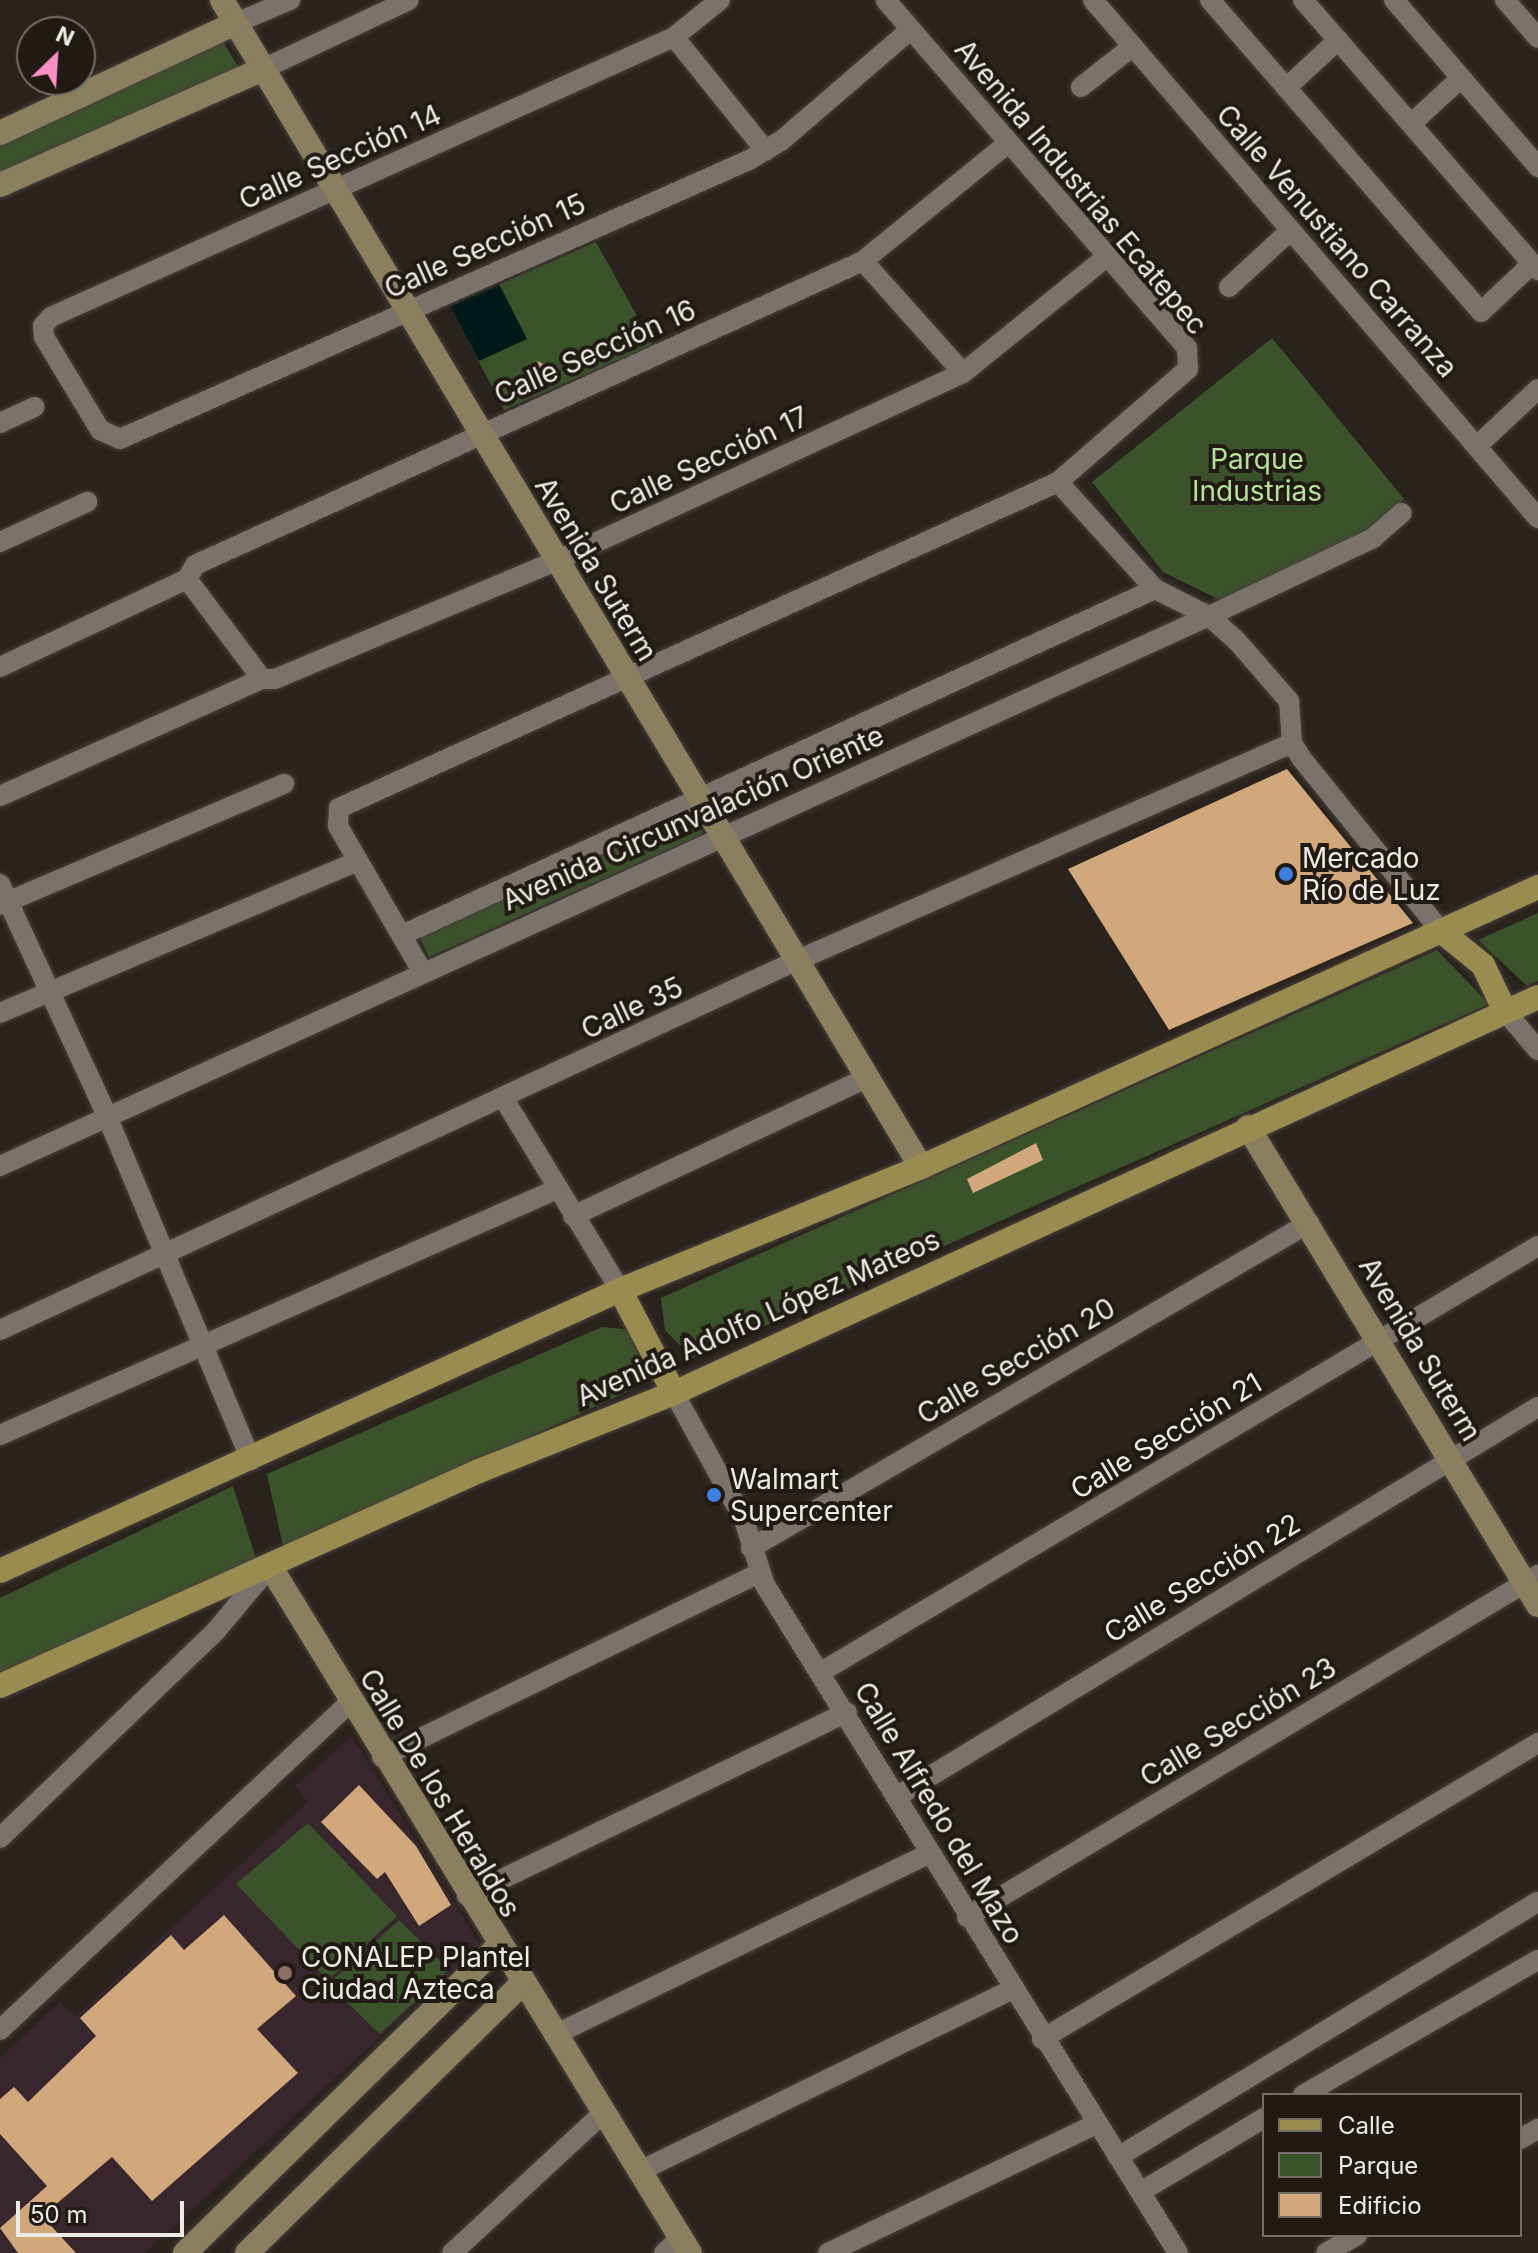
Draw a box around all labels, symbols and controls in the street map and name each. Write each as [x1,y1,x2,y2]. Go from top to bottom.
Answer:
north arrow [16,16,96,96]
text: N [52,21,78,51]
street label: Avenida Industrias Ecatepec [948,33,1214,341]
street label: Calle Sección 14 [234,97,446,217]
street label: Calle Venustiano Carranza [1209,98,1465,384]
street label: Calle Sección 15 [379,187,591,305]
street label: Calle Sección 16 [489,293,701,411]
street label: Calle Sección 17 [604,399,814,521]
park label: Parque Industrias [1192,442,1322,508]
street label: Avenida Suterm [528,471,664,667]
street label: Avenida Circunvalación Oriente [497,718,889,918]
place label: Mercado Río de Luz [1302,841,1441,907]
marker: Mercado Río de Luz [1277,865,1295,883]
street label: Calle 35 [576,970,688,1046]
street label: Avenida Adolfo López Mateos [571,1223,945,1413]
street label: Avenida Suterm [1352,1251,1488,1447]
street label: Calle Sección 20 [911,1291,1121,1431]
street label: Calle Sección 21 [1064,1366,1268,1506]
place label: Walmart Supercenter [730,1462,893,1528]
marker: Walmart Supercenter [705,1486,723,1504]
street label: Calle Sección 22 [1098,1506,1306,1650]
street label: Calle Sección 23 [1134,1650,1342,1794]
street label: Calle De los Heraldos [353,1663,527,1923]
street label: Calle Alfredo del Mazo [847,1676,1031,1950]
place label: CONALEP Plantel Ciudad Azteca [301,1940,531,2006]
marker: CONALEP Plantel Ciudad Azteca [276,1964,294,1982]
legend [1262,2093,1522,2237]
text: Calle [1338,2111,1395,2140]
text: Parque [1338,2151,1418,2180]
scale bar [20,2185,188,2235]
text: Edificio [1338,2191,1422,2220]
text: 50 m [30,2200,88,2229]

